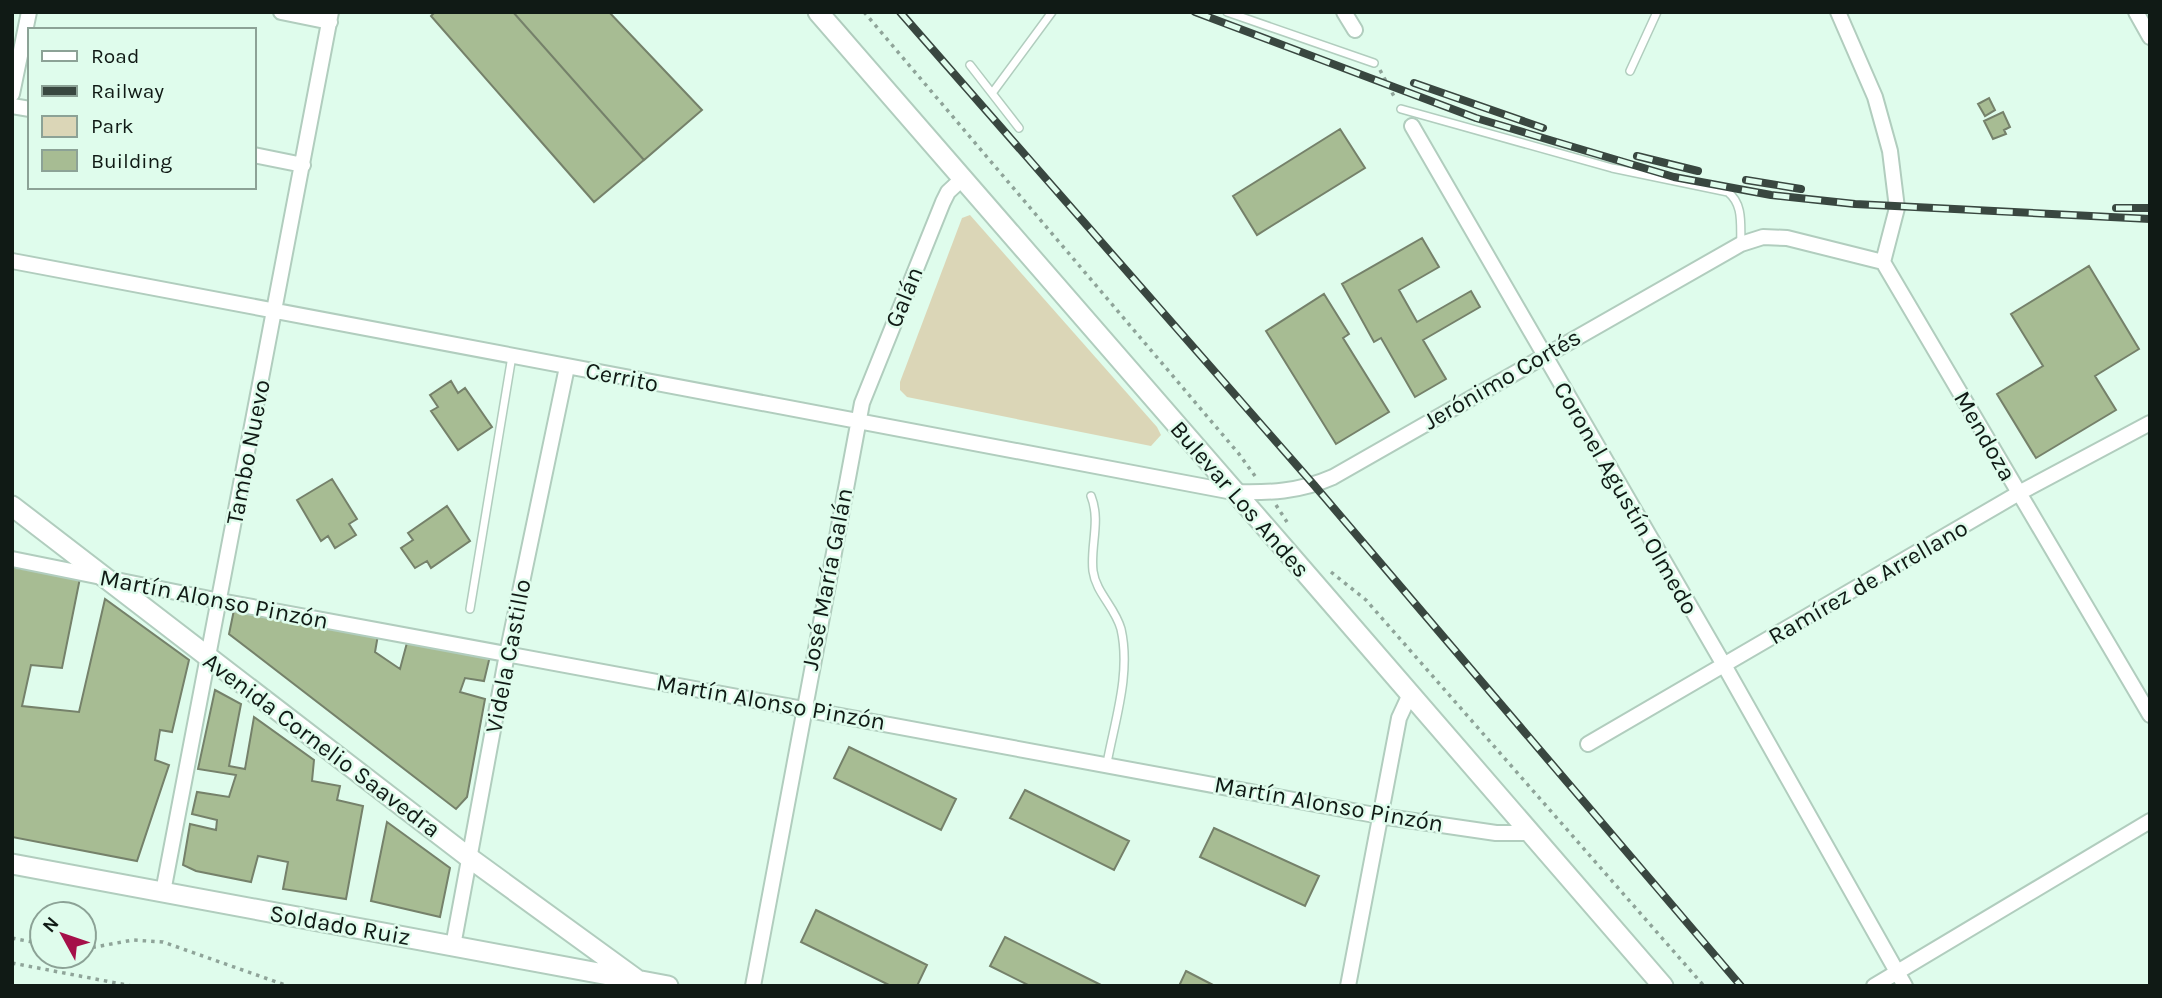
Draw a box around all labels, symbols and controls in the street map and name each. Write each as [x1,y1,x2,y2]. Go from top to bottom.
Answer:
legend [28,28,256,189]
text: Road [91,44,139,68]
text: Railway [91,79,164,103]
text: Park [91,114,134,138]
text: Building [91,149,172,173]
street label: Galán [879,263,929,331]
street label: Jerónimo Cortés [1418,323,1586,435]
street label: Cerrito [583,356,661,398]
street label: Tambo Nuevo [220,377,276,527]
street label: Coronel Agustín Olmedo [1548,377,1704,619]
street label: Mendoza [1948,386,2022,486]
street label: Bulevar Los Andes [1164,415,1316,583]
street label: José María Galán [796,486,858,672]
street label: Ramírez de Arrellano [1763,513,1973,651]
street label: Martín Alonso Pinzón [97,563,331,635]
street label: Videla Castillo [479,577,537,735]
street label: Avenida Cornelio Saavedra [198,647,446,843]
street label: Martín Alonso Pinzón [654,668,888,736]
street label: Martín Alonso Pinzón [1212,770,1446,838]
street label: Soldado Ruiz [267,899,413,951]
north arrow [28,900,98,970]
text: N [38,912,64,937]

